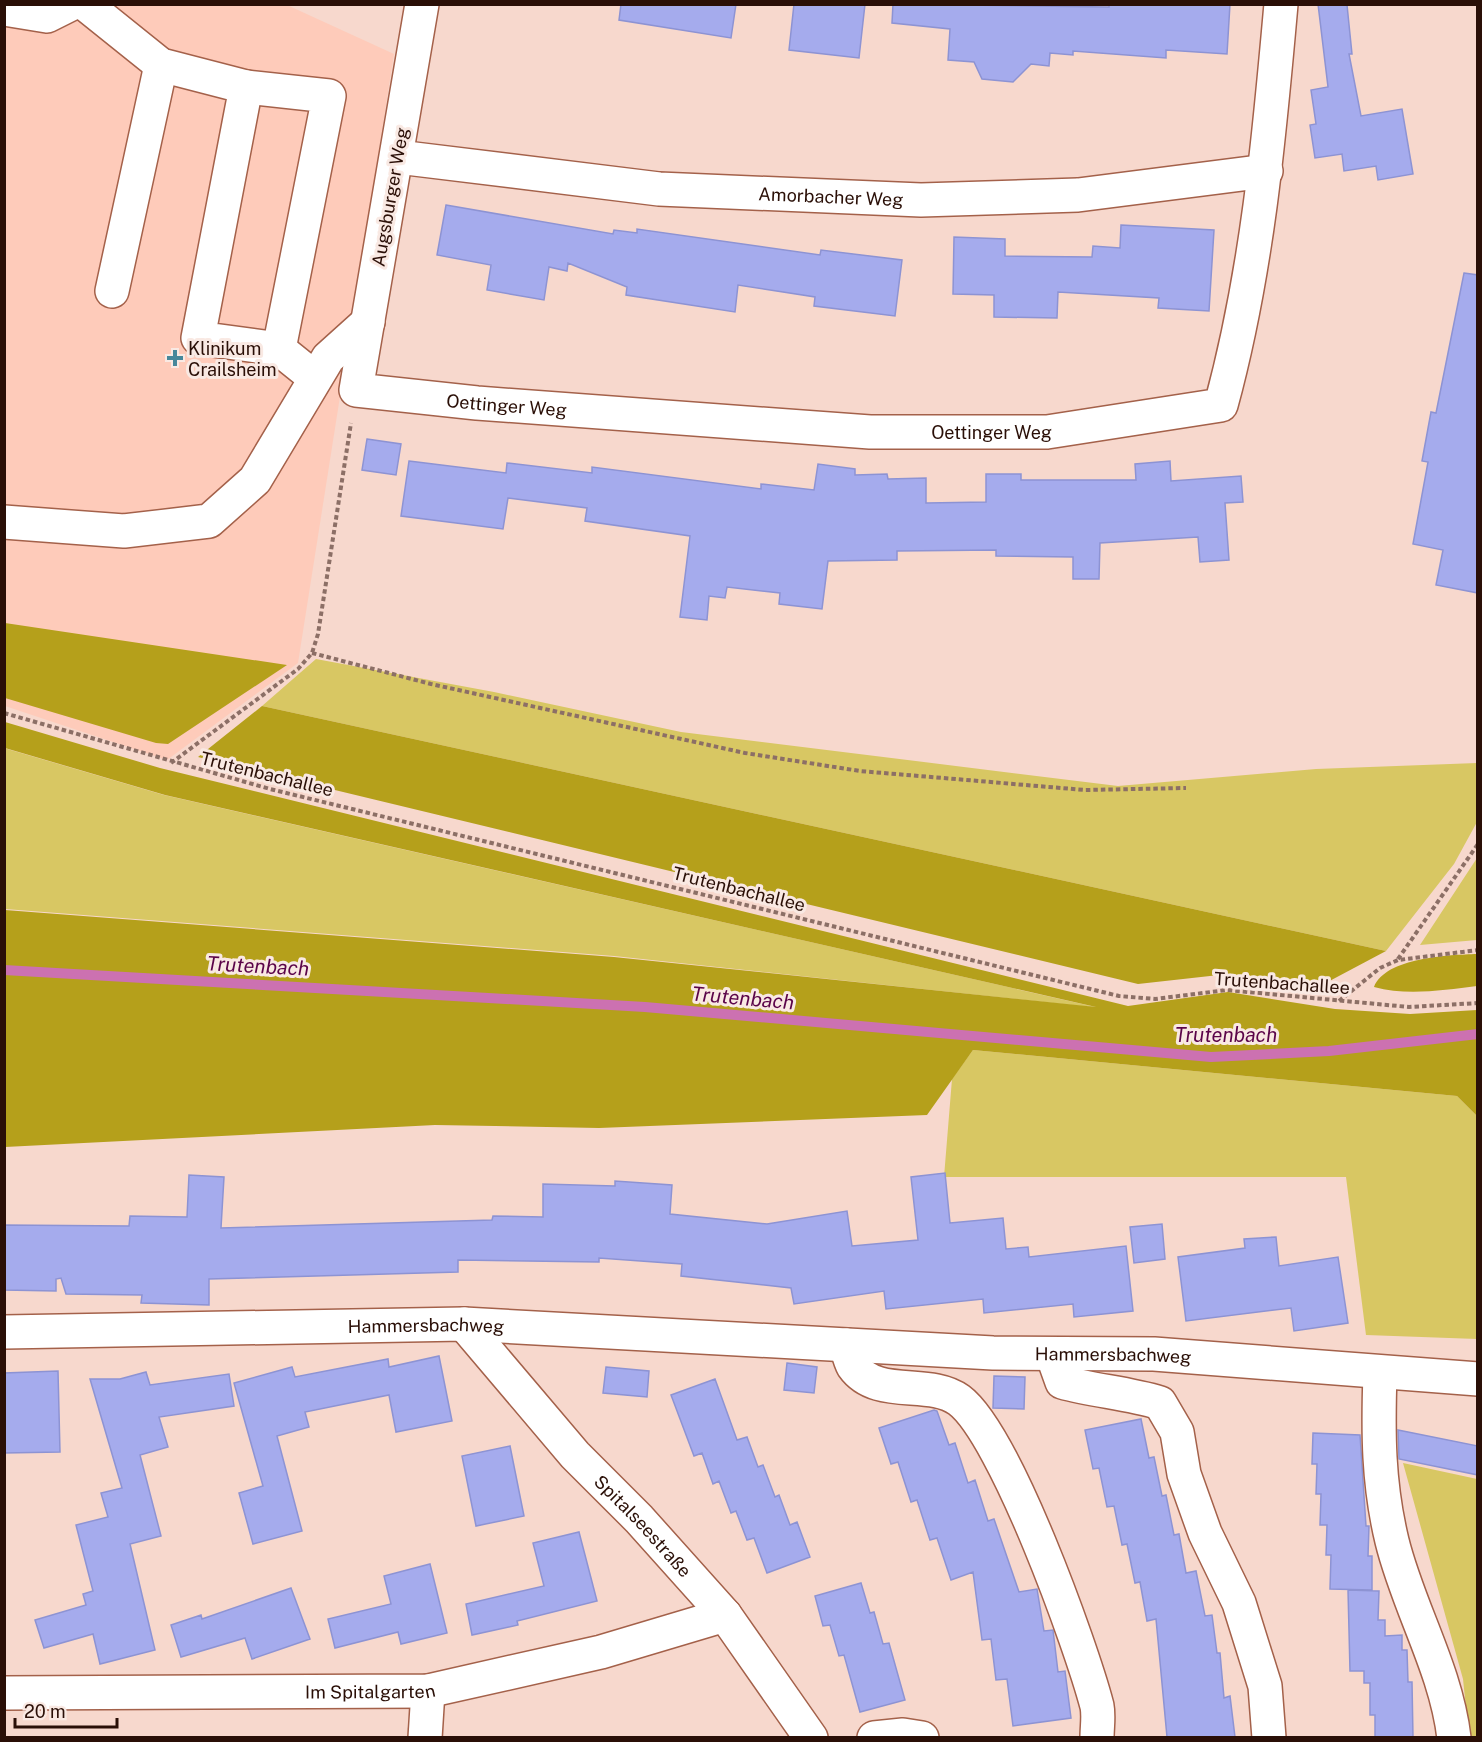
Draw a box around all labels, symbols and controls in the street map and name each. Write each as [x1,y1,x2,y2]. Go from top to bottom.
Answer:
street label: Augsburger Weg [367,126,413,268]
street label: Amorbacher Weg [758,183,904,210]
place label: Klinikum Crailsheim [188,338,277,380]
marker: Klinikum Crailsheim [166,349,184,367]
street label: Oettinger Weg [445,389,568,420]
street label: Oettinger Weg [931,422,1052,443]
street label: Trutenbachallee [198,747,336,801]
street label: Trutenbachallee [670,862,808,916]
water label: Trutenbach [206,951,310,981]
street label: Trutenbachallee [1213,968,1351,998]
water label: Trutenbach [691,982,795,1014]
water label: Trutenbach [1175,1023,1277,1047]
street label: Hammersbachweg [347,1313,505,1337]
street label: Hammersbachweg [1035,1343,1192,1367]
street label: Spitalseestraße [590,1470,696,1581]
street label: Im Spitalgarten [305,1679,437,1702]
scale bar [15,1691,117,1729]
text: 20 m [24,1701,66,1722]

